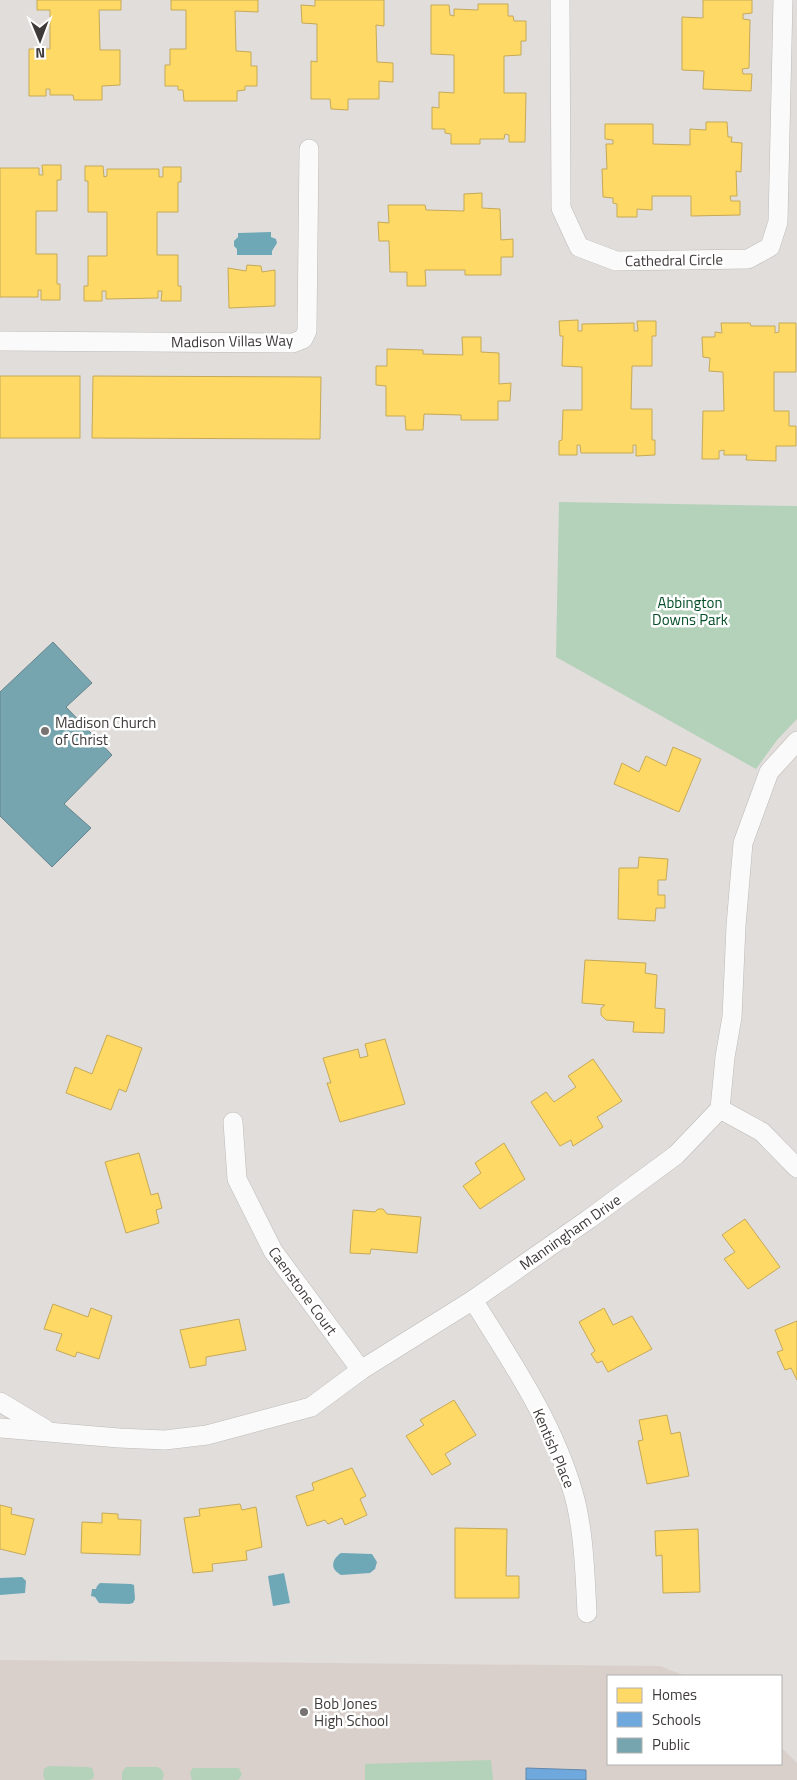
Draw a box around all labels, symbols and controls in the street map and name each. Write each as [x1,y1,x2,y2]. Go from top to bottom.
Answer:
north arrow [15,15,65,65]
text: N [35,43,45,64]
street label: Cathedral Circle [625,248,723,272]
street label: Madison Villas Way [171,328,293,354]
park label: Abbington Downs Park [652,591,728,631]
place label: Madison Church of Christ [55,711,156,751]
marker: Madison Church of Christ [39,725,51,737]
street label: Manningham Drive [514,1188,626,1276]
street label: Caenstone Court [263,1242,344,1341]
street label: Kentish Place [527,1405,581,1491]
legend [607,1675,782,1765]
text: Homes [652,1683,697,1706]
place label: Bob Jones High School [314,1692,389,1732]
marker: Bob Jones High School [298,1706,310,1718]
text: Schools [652,1708,701,1731]
text: Public [652,1733,690,1756]

